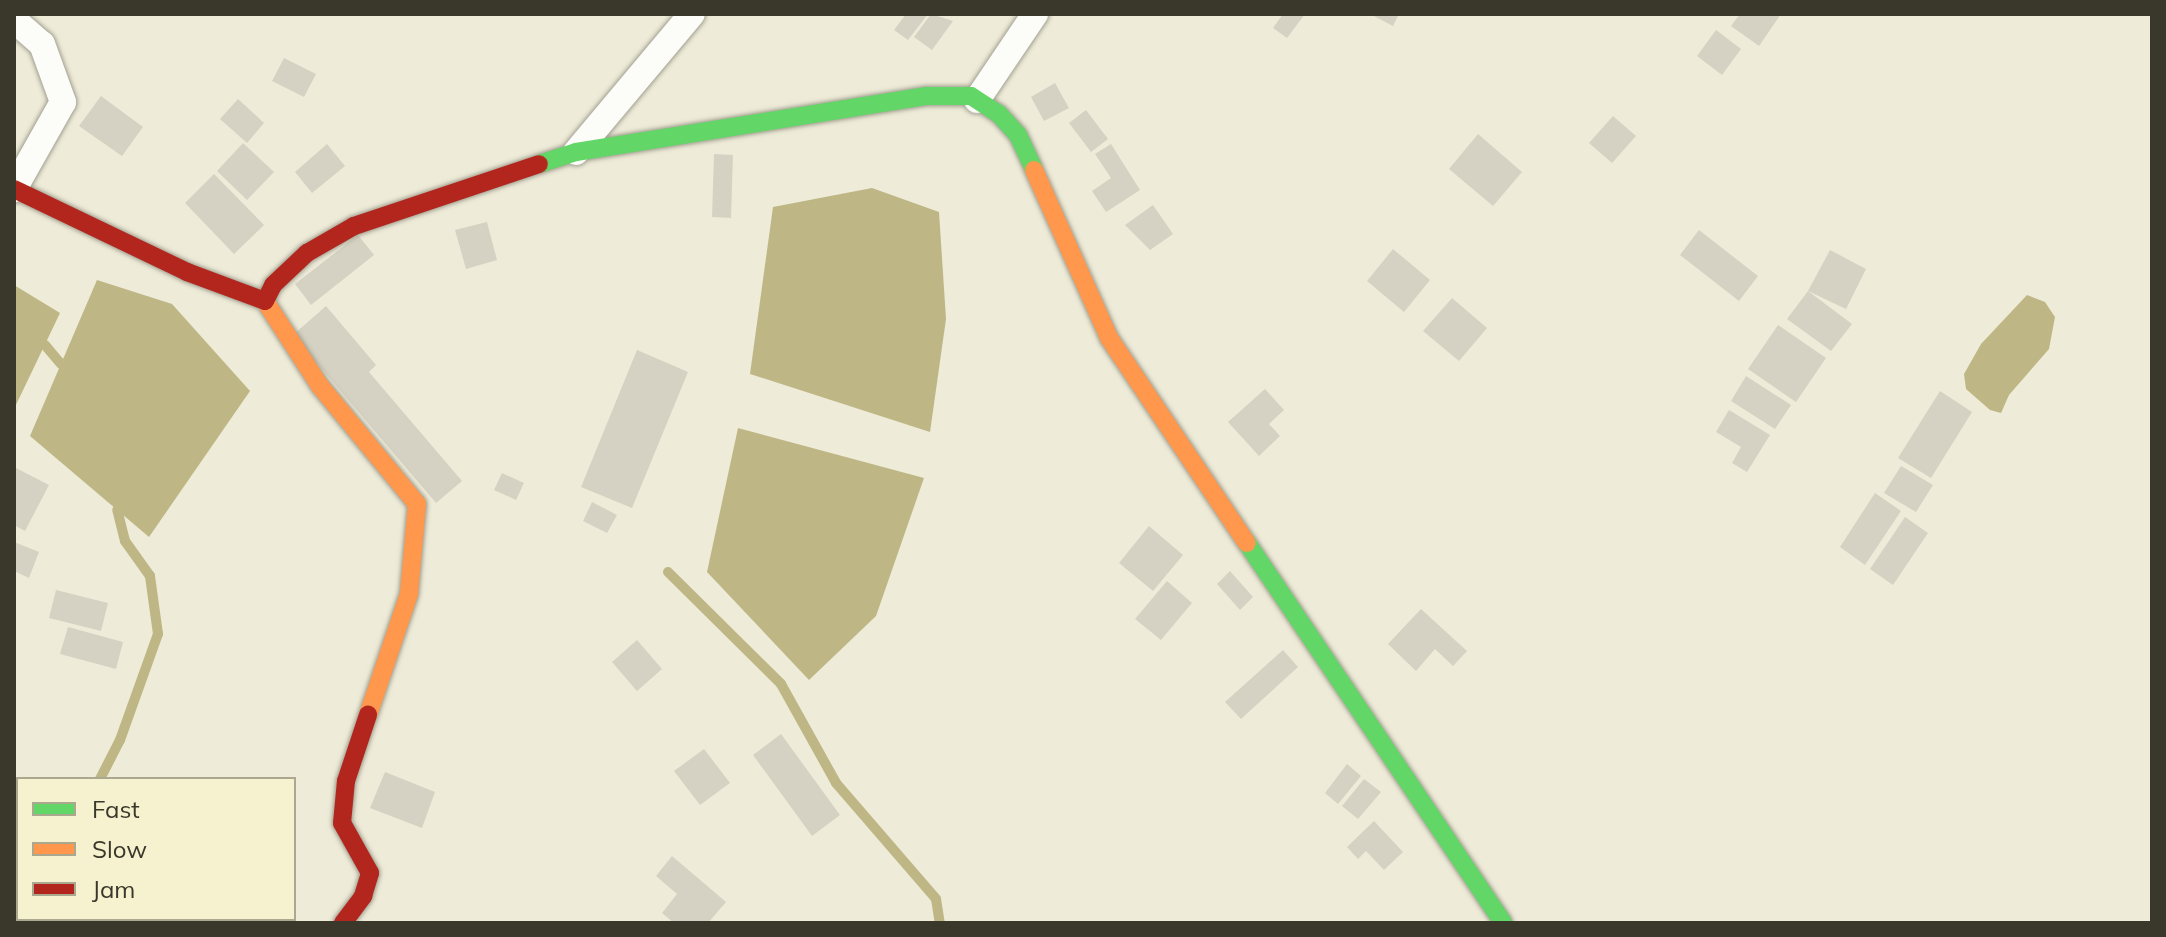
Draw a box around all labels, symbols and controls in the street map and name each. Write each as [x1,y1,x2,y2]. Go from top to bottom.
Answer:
legend [16,777,296,921]
text: Fast [92,794,140,824]
text: Slow [92,834,147,864]
text: Jam [92,874,135,904]

